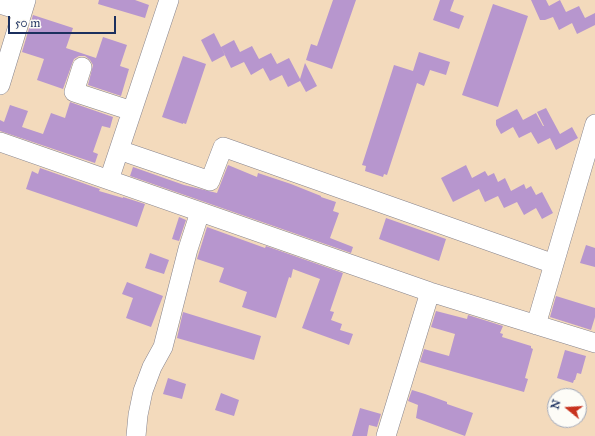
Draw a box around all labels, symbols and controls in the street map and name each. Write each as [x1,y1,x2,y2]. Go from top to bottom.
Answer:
scale bar [10,8,118,34]
text: 50 m [15,16,40,30]
north arrow [547,388,587,428]
text: N [548,398,564,411]

